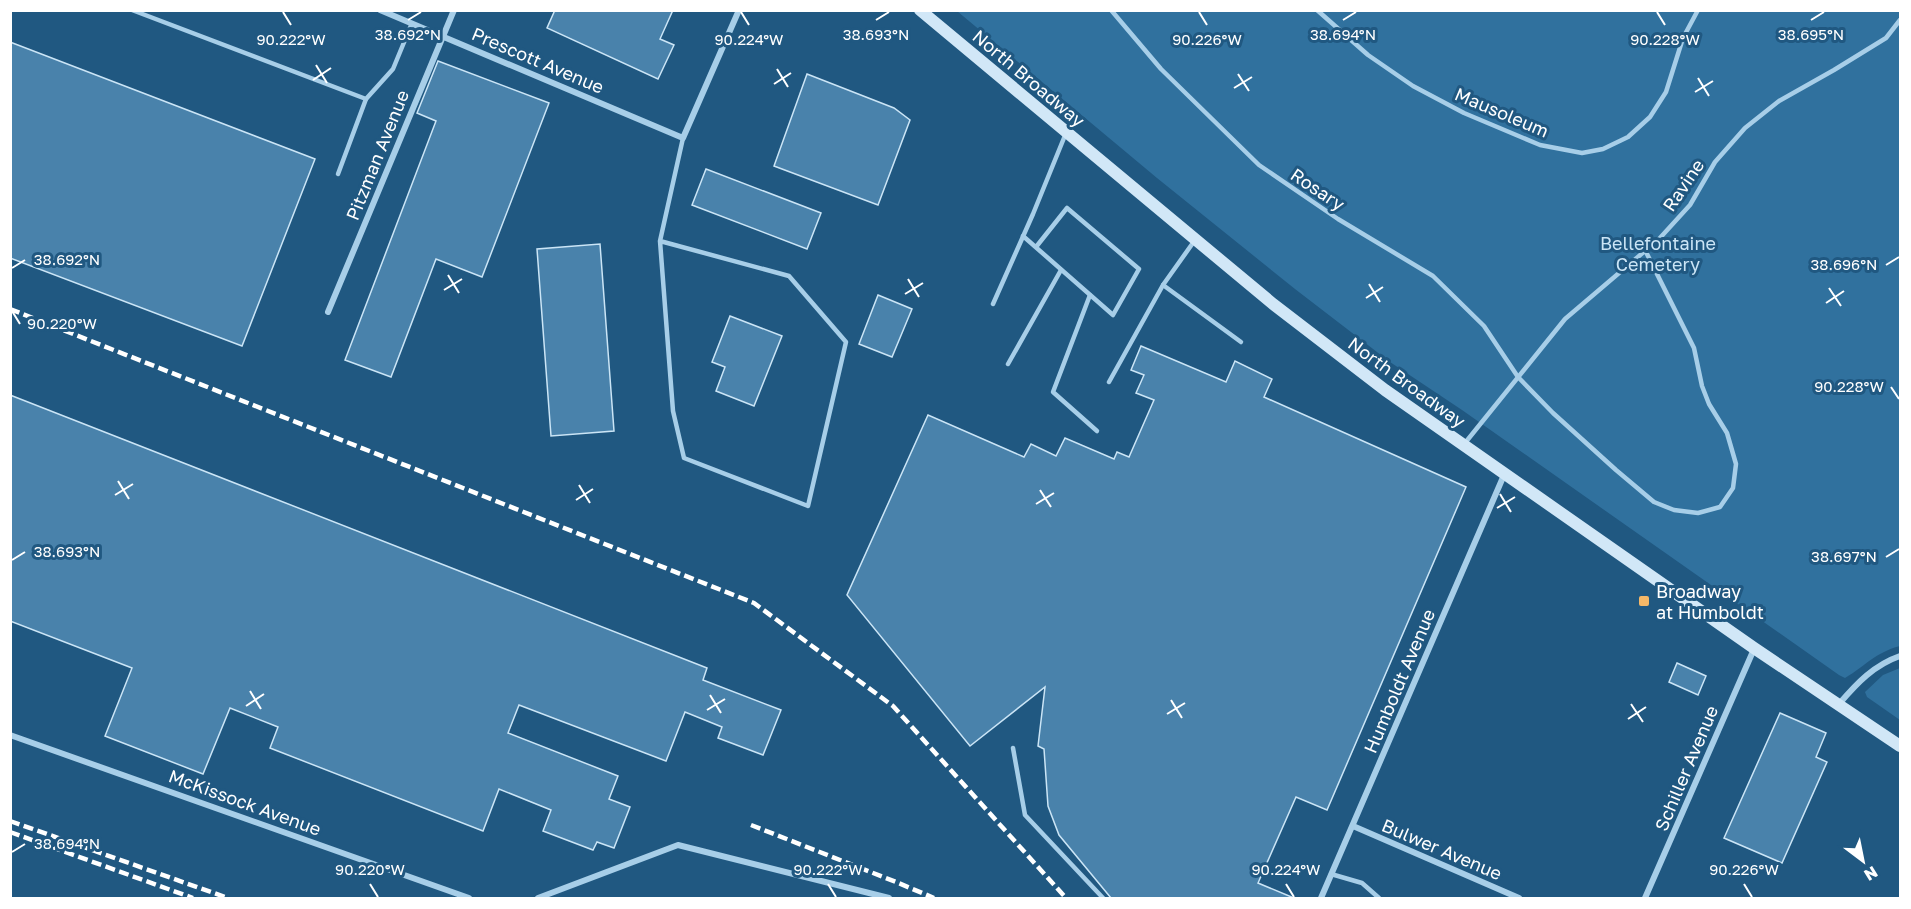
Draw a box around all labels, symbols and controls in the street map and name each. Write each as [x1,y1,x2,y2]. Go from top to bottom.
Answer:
street label: Prescott Avenue [469,22,607,98]
text: 38.692°N [375,25,441,43]
text: 38.693°N [843,25,909,43]
street label: North Broadway [968,25,1090,131]
text: 38.694°N [1310,25,1376,43]
text: 38.695°N [1778,25,1844,43]
text: 90.222°W [256,30,326,48]
text: 90.224°W [715,30,783,48]
text: 90.226°W [1172,30,1242,48]
text: 90.228°W [1630,30,1700,48]
street label: Mausoleum [1452,82,1552,142]
street label: Pitzman Avenue [341,87,413,223]
street label: Ravine [1658,155,1708,215]
street label: Rosary [1287,163,1349,215]
park label: Bellefontaine Cemetery [1600,232,1716,275]
text: 38.692°N [34,250,100,268]
text: 38.696°N [1811,255,1877,273]
text: 90.220°W [27,314,97,332]
street label: North Broadway [1344,332,1470,432]
text: 90.228°W [1814,377,1884,395]
text: 38.693°N [34,542,100,560]
text: 38.697°N [1811,547,1877,565]
place label: Broadway at Humboldt [1656,580,1764,623]
marker: Broadway at Humboldt [1637,594,1651,608]
street label: Humboldt Avenue [1359,606,1439,756]
street label: Schiller Avenue [1650,702,1722,834]
street label: McKissock Avenue [166,764,324,840]
street label: Bulwer Avenue [1379,814,1505,884]
north arrow [1833,831,1893,891]
text: 38.694°N [34,834,100,852]
text: 90.220°W [335,860,405,878]
text: 90.222°W [793,860,863,878]
text: 90.224°W [1252,860,1320,878]
text: 90.226°W [1709,860,1779,878]
text: N [1860,862,1881,885]

